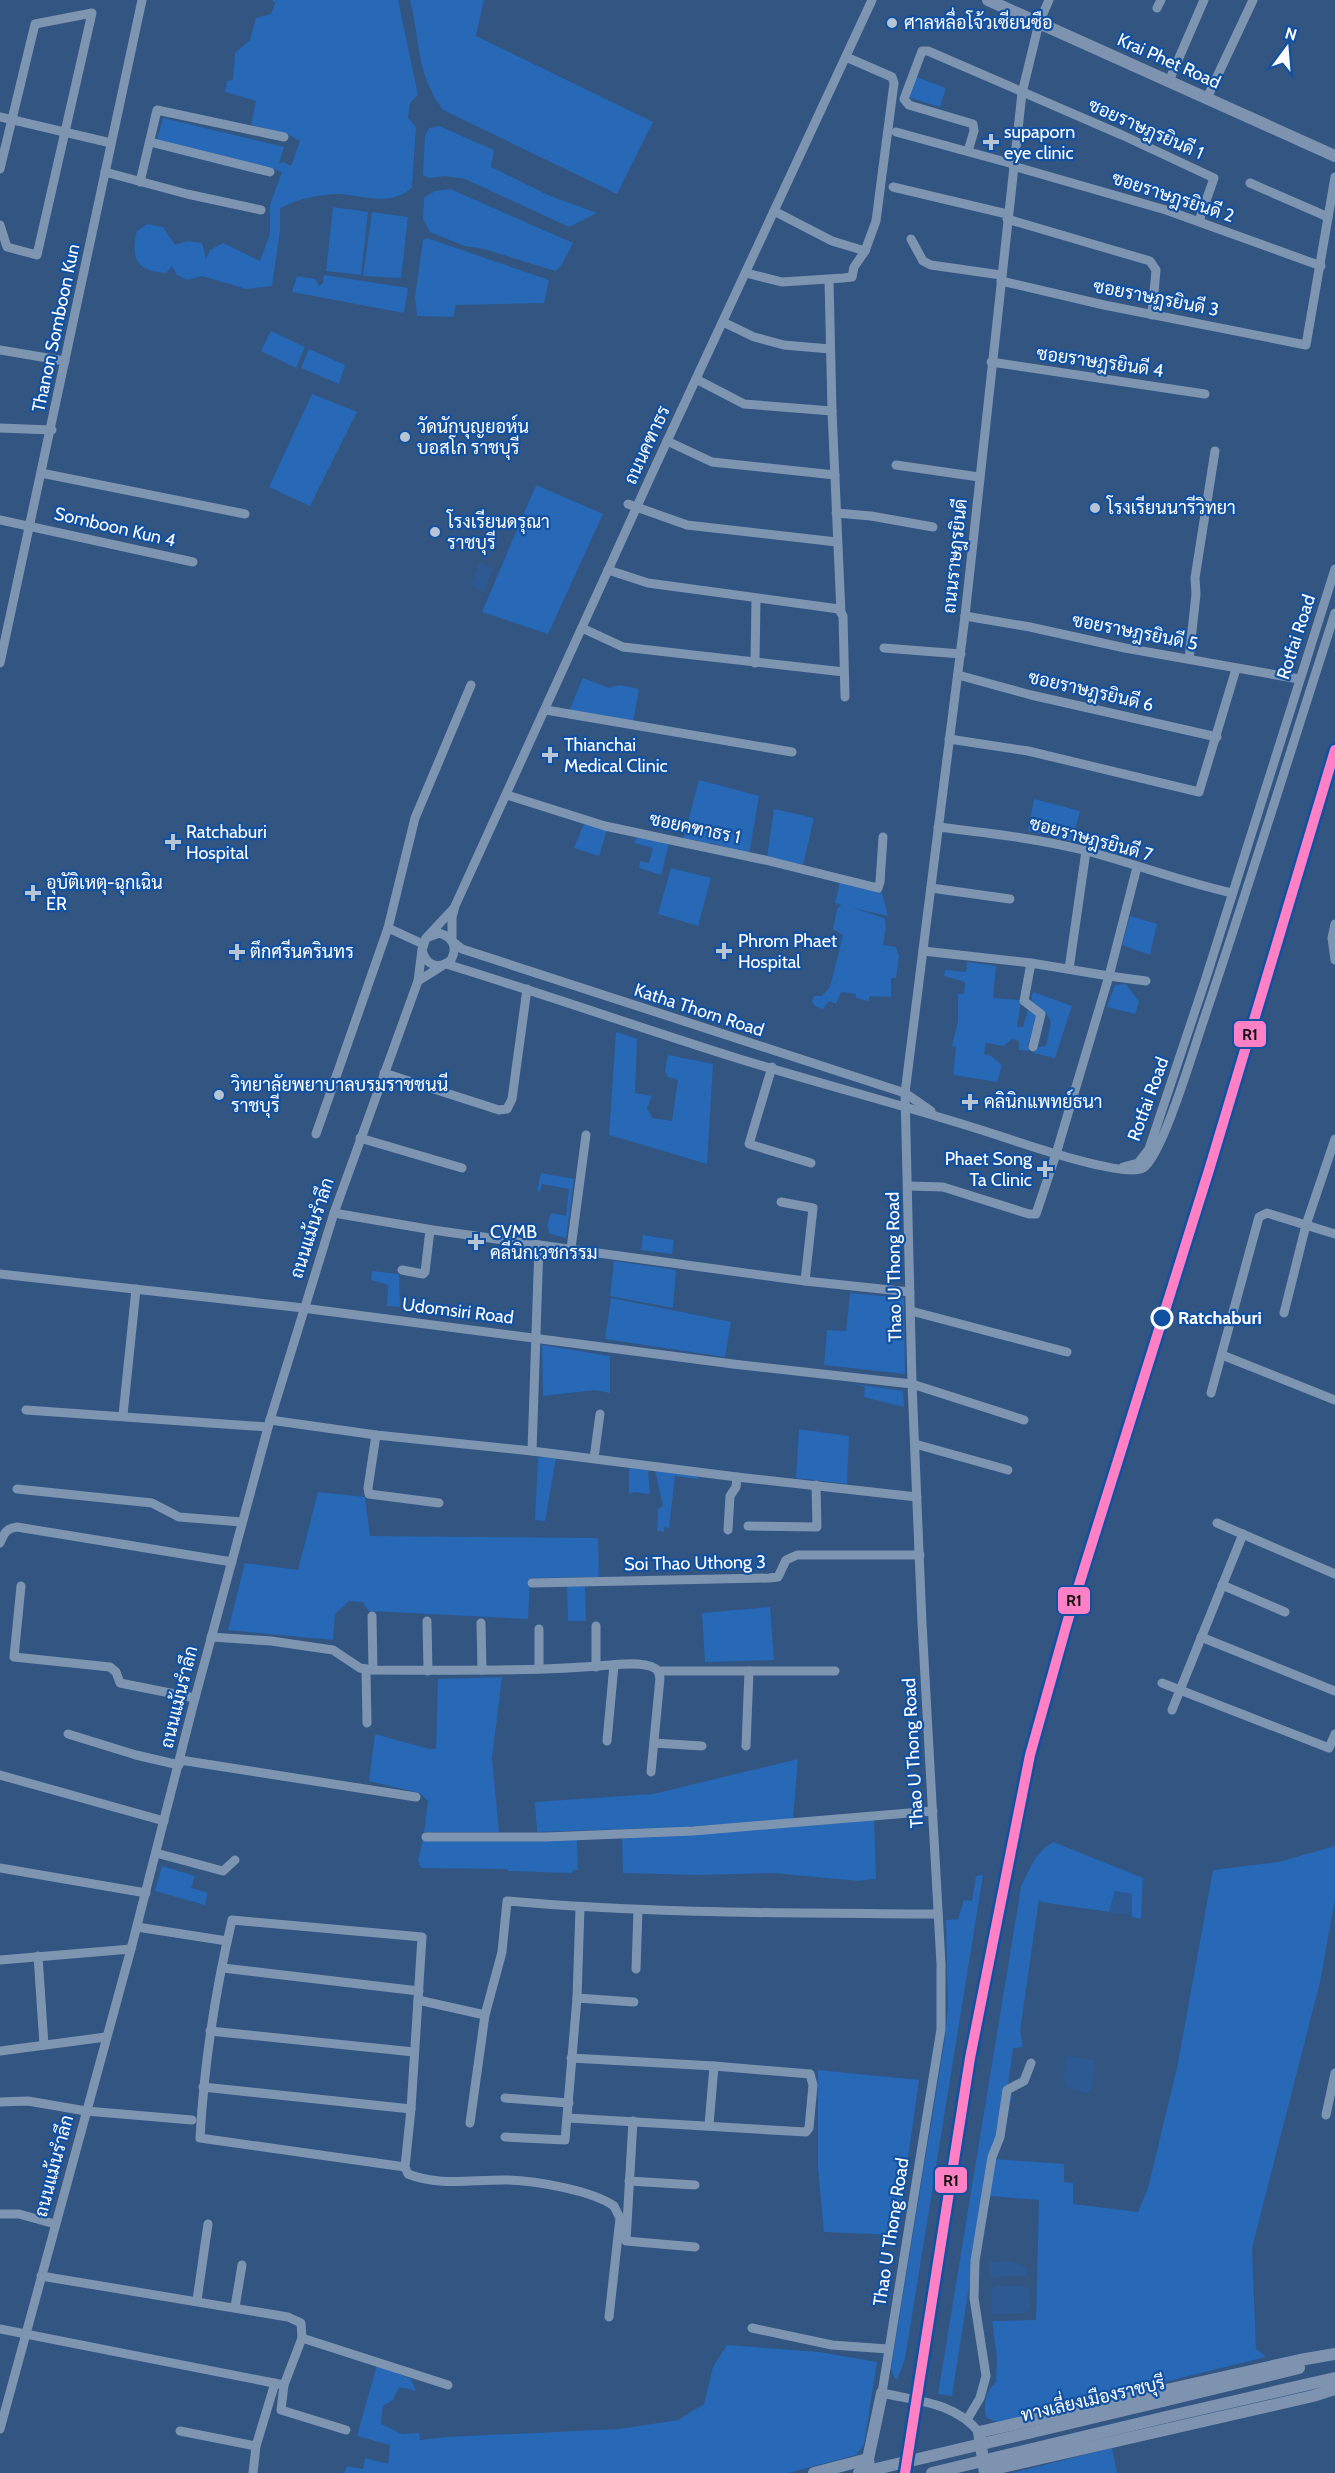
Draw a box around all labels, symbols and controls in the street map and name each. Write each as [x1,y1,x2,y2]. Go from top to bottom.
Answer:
place label: ศาลหลื่อโจ้วเซียนซือ [904,7,1053,34]
marker: ศาลหลื่อโจ้วเซียนซือ [885,16,899,30]
north arrow [1257,18,1317,78]
text: N [1283,23,1299,45]
street label: Krai Phet Road [1114,28,1224,94]
street label: ซอยราษฎรยินดี 1 [1085,92,1208,165]
place label: supaporn eye clinic [1004,121,1075,164]
marker: supaporn eye clinic [982,133,1000,151]
street label: ซอยราษฎรยินดี 2 [1109,165,1238,228]
street label: Thanon Somboon Kun [27,242,85,414]
street label: ซอยราษฎรยินดี 3 [1091,273,1221,322]
street label: ซอยราษฎรยินดี 4 [1035,340,1165,383]
street label: ถนนคฑาธร [619,402,675,488]
place label: วัดนักบุญยอห์น บอสโก ราชบุรี [417,414,529,460]
marker: วัดนักบุญยอห์น บอสโก ราชบุรี [398,430,412,444]
place label: โรงเรียนนารีวิทยา [1106,495,1236,519]
street label: ถนนราษฎรยินดี [936,497,973,615]
marker: โรงเรียนนารีวิทยา [1088,501,1102,515]
street label: Somboon Kun 4 [52,502,178,552]
place label: โรงเรียนดรุณา ราชบุรี [446,509,550,555]
marker: โรงเรียนดรุณา ราชบุรี [428,525,442,539]
street label: Rotfai Road [1272,592,1320,682]
street label: ซอยราษฎรยินดี 5 [1070,607,1200,656]
street label: ซอยราษฎรยินดี 6 [1026,664,1156,717]
place label: Thianchai Medical Clinic [564,734,668,777]
marker: Thianchai Medical Clinic [541,746,559,764]
street label: ซอยคฑาธร 1 [647,808,743,848]
street label: ซอยราษฎรยินดี 7 [1027,810,1156,867]
place label: Ratchaburi Hospital [186,821,267,864]
marker: Ratchaburi Hospital [164,833,182,851]
place label: อุบัติเหตุ-ฉุกเฉิน ER [46,872,163,915]
marker: อุบัติเหตุ-ฉุกเฉิน ER [24,884,42,902]
place label: Phrom Phaet Hospital [738,930,837,973]
place label: ตึกศรีนครินทร [250,939,354,963]
marker: Phrom Phaet Hospital [715,942,733,960]
marker: ตึกศรีนครินทร [228,943,246,961]
street label: Katha Thorn Road [631,979,767,1041]
line badge: R1 [1233,1020,1267,1048]
text: R1 [1242,1025,1258,1044]
street label: Rotfai Road [1123,1054,1173,1144]
place label: วิทยาลัยพยาบาลบรมราชชนนี ราชบุรี [230,1072,448,1118]
marker: วิทยาลัยพยาบาลบรมราชชนนี ราชบุรี [212,1088,226,1102]
place label: คลินิกแพทย์ธนา [984,1089,1103,1113]
marker: คลินิกแพทย์ธนา [961,1093,979,1111]
place label: Phaet Song Ta Clinic [945,1148,1033,1191]
marker: Phaet Song Ta Clinic [1036,1160,1054,1178]
street label: ถนนแม้นรำลึก [284,1175,339,1281]
street label: Thao U Thong Road [882,1192,906,1342]
place label: CVMB คลีนิกเวชกรรม [490,1221,598,1264]
marker: CVMB คลีนิกเวชกรรม [467,1233,485,1251]
street label: Udomsiri Road [401,1293,515,1329]
marker: Ratchaburi [1151,1307,1173,1329]
place label: Ratchaburi [1178,1307,1262,1329]
street label: Soi Thao Uthong 3 [624,1551,766,1575]
line badge: R1 [1057,1586,1091,1615]
text: R1 [1066,1591,1082,1610]
street label: ถนนแม้นรำลึก [155,1643,202,1750]
street label: Thao U Thong Road [898,1677,928,1829]
street label: ถนนแม้นรำลึก [29,2112,78,2219]
street label: Thao U Thong Road [868,2156,914,2308]
line badge: R1 [934,2166,968,2194]
text: R1 [943,2171,959,2190]
street label: ทางเลี่ยงเมืองราชบุรี [1018,2367,1168,2427]

